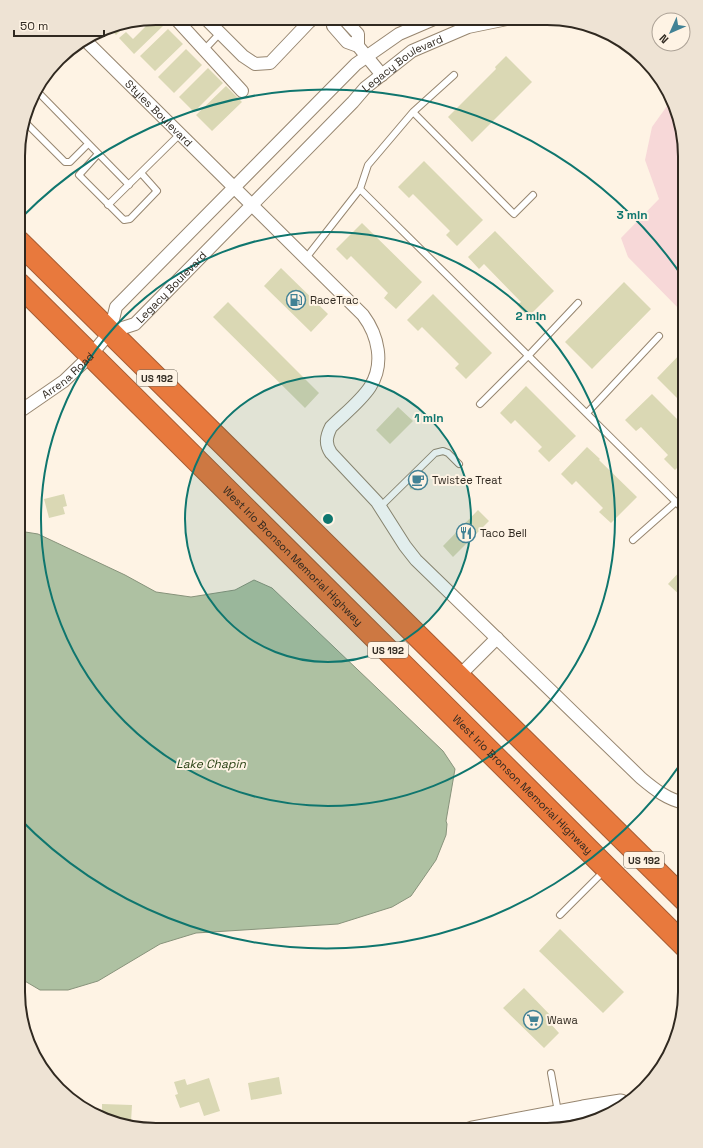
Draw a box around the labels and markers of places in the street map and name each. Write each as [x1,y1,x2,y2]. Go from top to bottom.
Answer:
fuel station icon: RaceTrac [285,289,307,311]
place label: RaceTrac [310,293,359,307]
cafe icon: Twistee Treat [407,469,429,491]
place label: Twistee Treat [432,473,502,487]
centre of rings [321,512,335,526]
restaurant icon: Taco Bell [455,522,477,544]
place label: Taco Bell [480,526,527,540]
supermarket icon: Wawa [522,1009,544,1031]
place label: Wawa [547,1013,578,1027]

